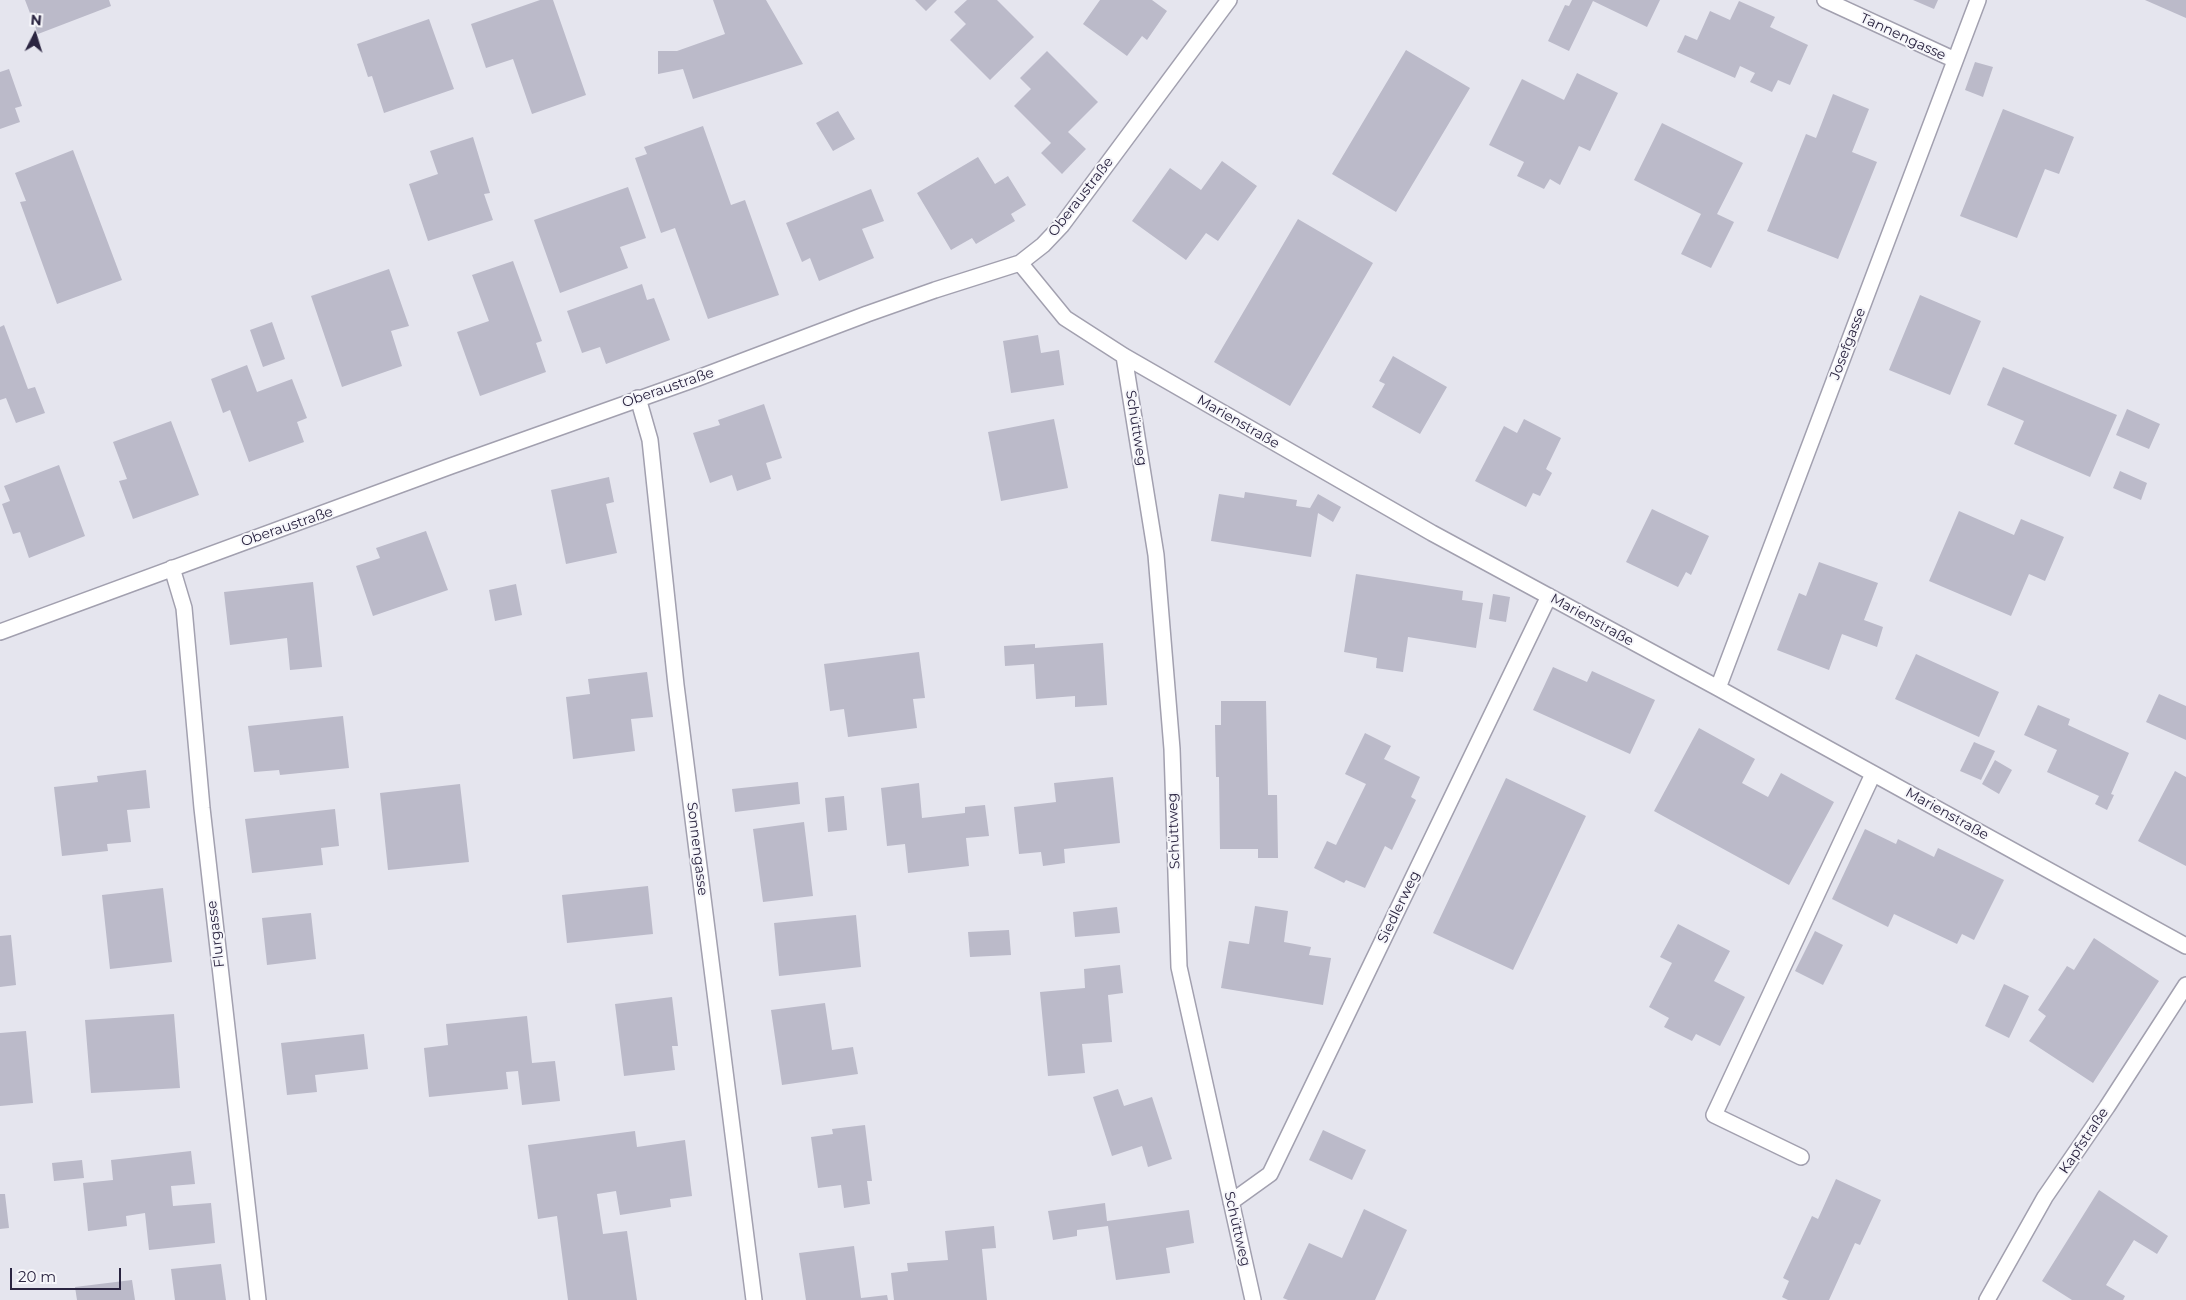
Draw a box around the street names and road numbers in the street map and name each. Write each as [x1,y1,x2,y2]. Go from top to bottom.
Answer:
street label: Tannengasse [1857,10,1949,64]
street label: Oberaustraße [1045,154,1117,240]
street label: Josefgasse [1827,306,1869,382]
street label: Oberaustraße [620,364,716,412]
street label: Schüttweg [1122,389,1150,467]
street label: Marienstraße [1194,392,1282,452]
street label: Oberaustraße [239,503,335,551]
street label: Marienstraße [1547,590,1637,650]
street label: Marienstraße [1902,784,1992,844]
street label: Schüttweg [1164,793,1184,869]
street label: Sonnengasse [683,801,711,897]
street label: Siedlerweg [1374,868,1424,946]
street label: Flurgasse [204,900,228,968]
street label: Kapfstraße [2056,1105,2112,1177]
street label: Schüttweg [1220,1190,1254,1268]

